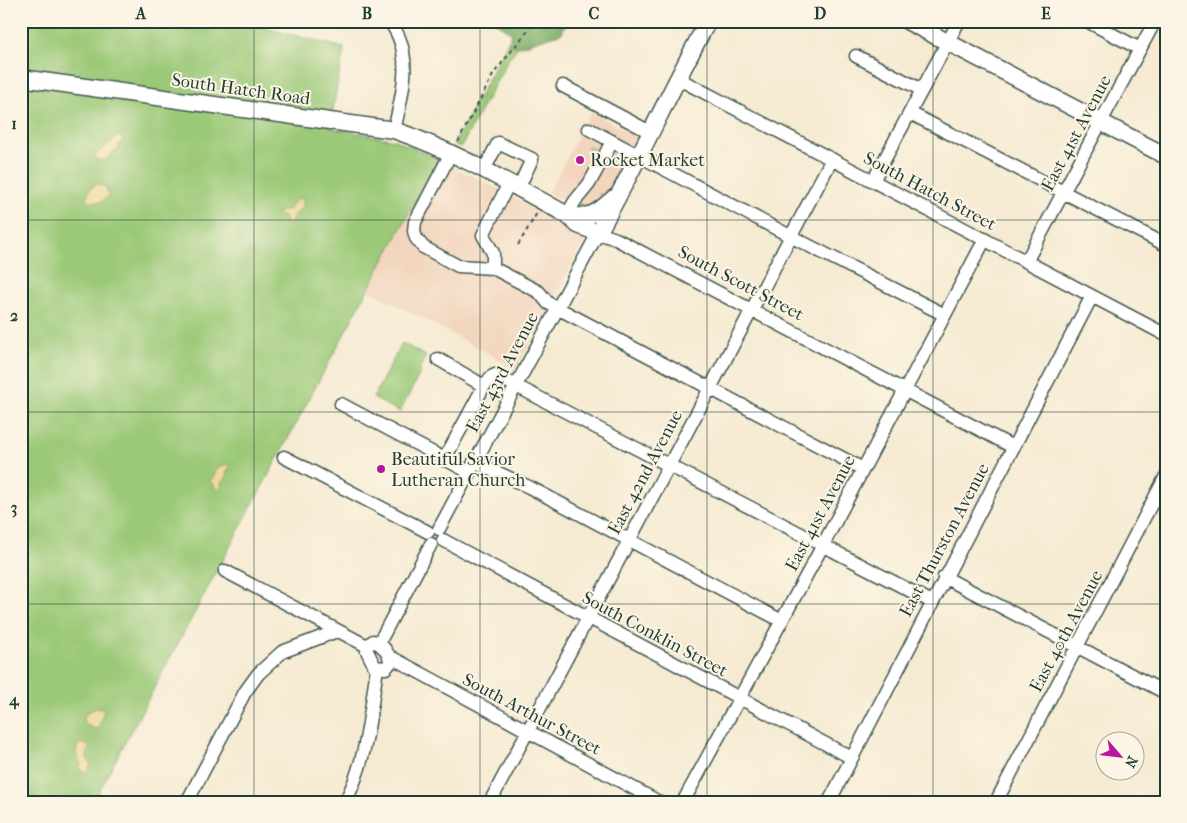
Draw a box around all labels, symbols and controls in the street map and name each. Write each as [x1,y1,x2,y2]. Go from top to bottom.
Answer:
text: A [135,4,147,23]
text: B [362,4,372,23]
text: C [589,4,600,23]
text: D [814,4,826,23]
text: E [1041,4,1051,23]
street label: South Hatch Road [170,69,312,110]
street label: East 41st Avenue [1037,72,1116,195]
text: 1 [11,114,17,133]
street label: South Hatch Street [860,148,1000,236]
place label: Rocket Market [590,150,705,171]
marker: Rocket Market [574,154,586,166]
street label: South Scott Street [674,241,808,326]
text: 2 [10,306,18,325]
street label: East 43rd Avenue [462,308,543,436]
street label: East 42nd Avenue [604,406,687,538]
place label: Beautiful Savior Lutheran Church [391,449,525,491]
street label: East 41st Avenue [781,452,860,575]
street label: East Thurston Avenue [895,460,994,621]
marker: Beautiful Savior Lutheran Church [375,463,387,475]
text: 3 [11,498,17,518]
street label: East 40th Avenue [1025,566,1108,696]
street label: South Conklin Street [578,587,732,682]
street label: South Arthur Street [459,669,605,760]
text: 4 [8,690,20,710]
north arrow [1094,730,1144,780]
text: N [1121,753,1141,771]

